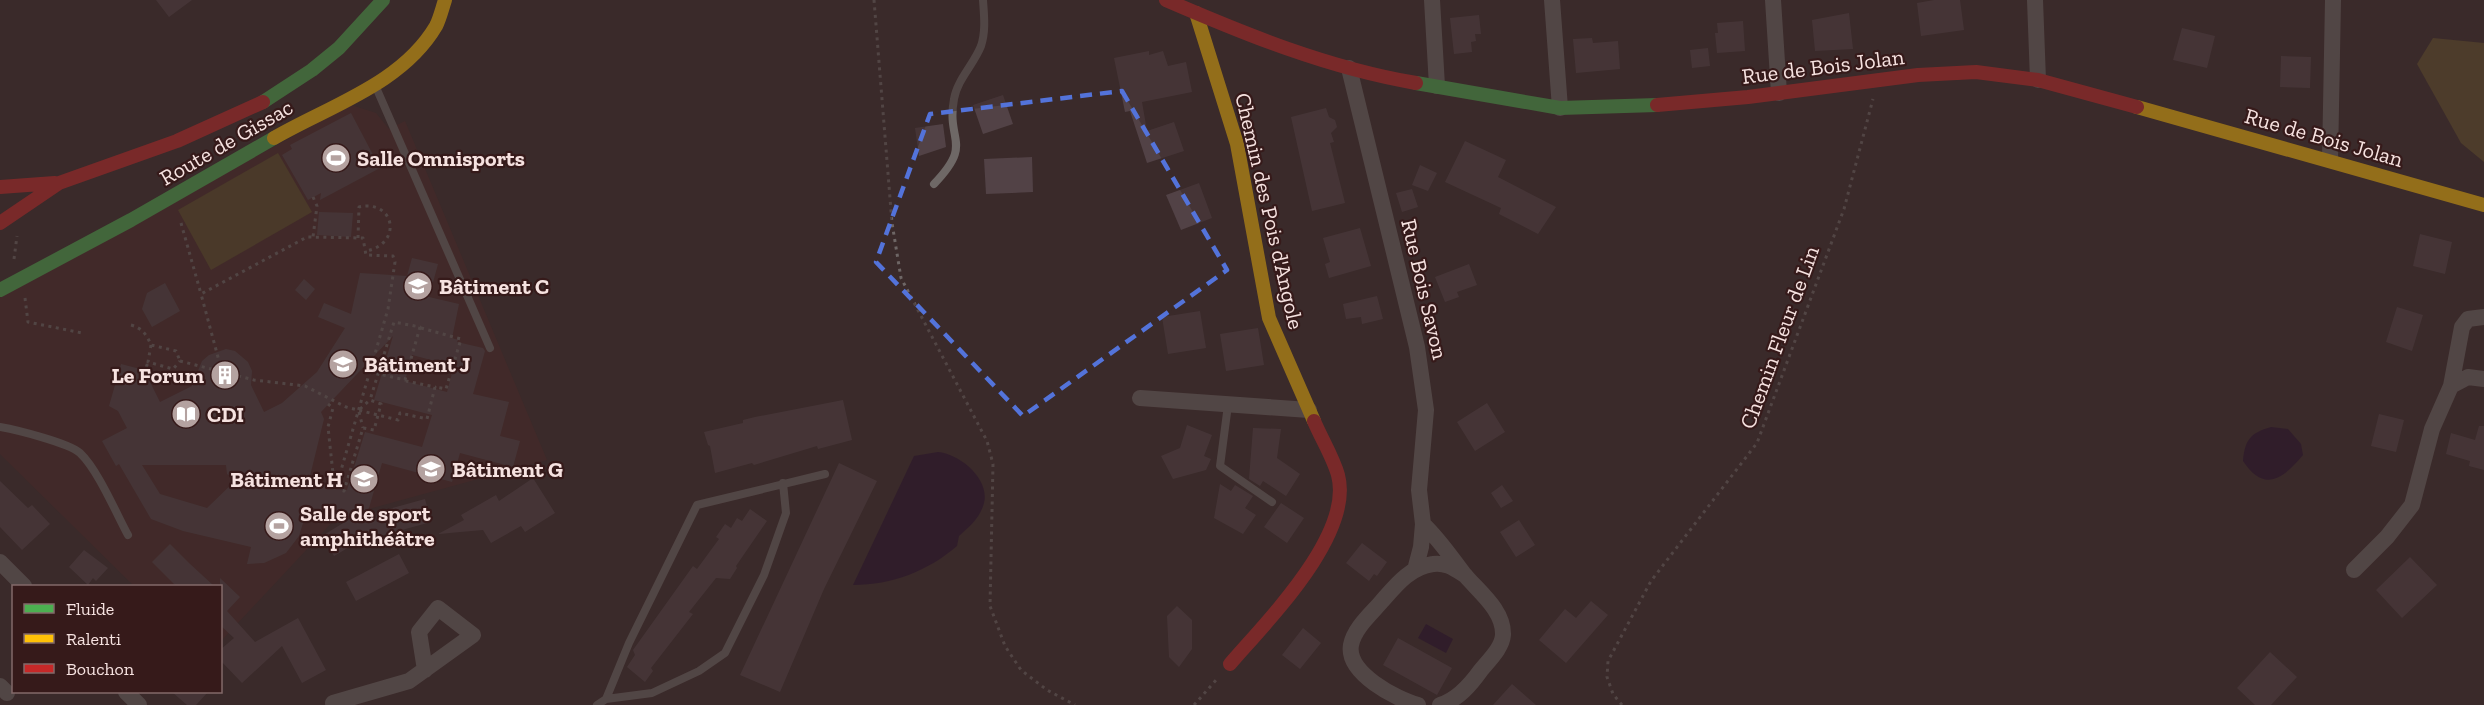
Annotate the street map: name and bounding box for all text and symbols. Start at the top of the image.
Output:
street label: Rue de Bois Jolan [1740,43,1906,90]
street label: Chemin des Pois d'Angole [1229,90,1310,332]
street label: Route de Gissac [155,93,298,191]
street label: Rue de Bois Jolan [2242,102,2407,173]
sports icon: Salle Omnisports [320,142,352,174]
place label: Salle Omnisports [357,145,525,172]
street label: Rue Bois Savon [1395,216,1454,362]
street label: Chemin Fleur de Lin [1734,242,1825,432]
school or university icon: Bâtiment C [402,270,434,302]
place label: Bâtiment C [439,273,549,300]
school or university icon: Bâtiment J [327,348,359,380]
place label: Bâtiment J [364,351,471,378]
building icon: Le Forum [209,359,241,391]
place label: Le Forum [112,362,205,389]
library icon: CDI [170,398,202,430]
place label: CDI [207,401,244,428]
school or university icon: Bâtiment G [415,453,447,485]
place label: Bâtiment G [452,456,563,483]
school or university icon: Bâtiment H [348,463,380,495]
place label: Bâtiment H [230,466,343,493]
place label: Salle de sport amphithéâtre [300,500,435,552]
sports icon: Salle de sport amphithéâtre [263,510,295,542]
legend [12,585,222,693]
text: Fluide [66,598,114,620]
text: Ralenti [66,628,121,650]
text: Bouchon [66,658,135,680]

